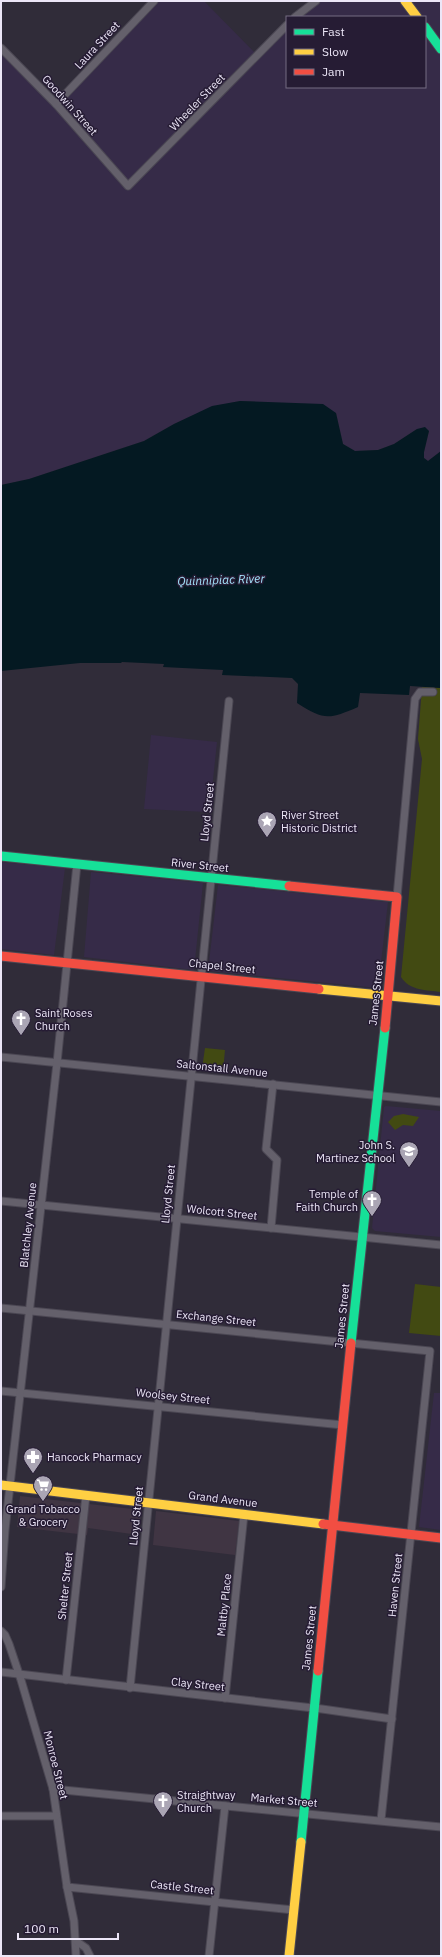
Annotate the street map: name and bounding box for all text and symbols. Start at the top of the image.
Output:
legend [286,16,426,88]
street label: Laura Street [71,18,123,72]
text: Fast [322,24,345,39]
text: Slow [322,44,348,59]
text: Jam [322,64,345,79]
street label: Wheeler Street [166,70,228,133]
street label: Goodwin Street [39,72,101,138]
water label: Quinnipiac River [177,570,266,589]
street label: Lloyd Street [197,782,217,842]
place label: River Street Historic District [281,808,357,835]
place icon: River Street Historic District [256,810,278,838]
street label: River Street [170,855,230,875]
street label: Chapel Street [188,956,256,976]
street label: James Street [366,960,386,1026]
place label: Saint Roses Church [35,1006,93,1033]
church icon: Saint Roses Church [10,1008,32,1036]
street label: Saltonstall Avenue [176,1056,268,1080]
place label: John S. Martinez School [316,1138,395,1165]
school or university icon: John S. Martinez School [398,1140,420,1168]
street label: Lloyd Street [158,1164,178,1224]
street label: Blatchley Avenue [17,1182,39,1268]
place label: Temple of Faith Church [296,1187,358,1214]
church icon: Temple of Faith Church [361,1189,383,1217]
street label: Wolcott Street [186,1201,258,1223]
street label: James Street [332,1283,352,1349]
street label: Exchange Street [175,1307,257,1329]
street label: Woolsey Street [135,1385,211,1407]
pharmacy icon: Hancock Pharmacy [22,1446,44,1474]
place label: Hancock Pharmacy [47,1450,142,1464]
supermarket icon: Grand Tobacco & Grocery [32,1474,54,1502]
street label: Lloyd Street [126,1486,146,1546]
street label: Grand Avenue [188,1488,258,1510]
place label: Grand Tobacco & Grocery [6,1502,80,1529]
street label: Shelter Street [54,1551,76,1621]
street label: Haven Street [385,1552,405,1618]
street label: Maltby Place [214,1573,234,1637]
street label: James Street [299,1605,319,1671]
street label: Clay Street [170,1674,226,1694]
street label: Monroe Street [41,1729,71,1801]
place label: Straightway Church [177,1788,236,1815]
church icon: Straightway Church [152,1790,174,1818]
street label: Market Street [250,1790,318,1810]
street label: Castle Street [150,1877,215,1897]
scale bar [18,1915,118,1941]
text: 100 m [24,1921,59,1936]

